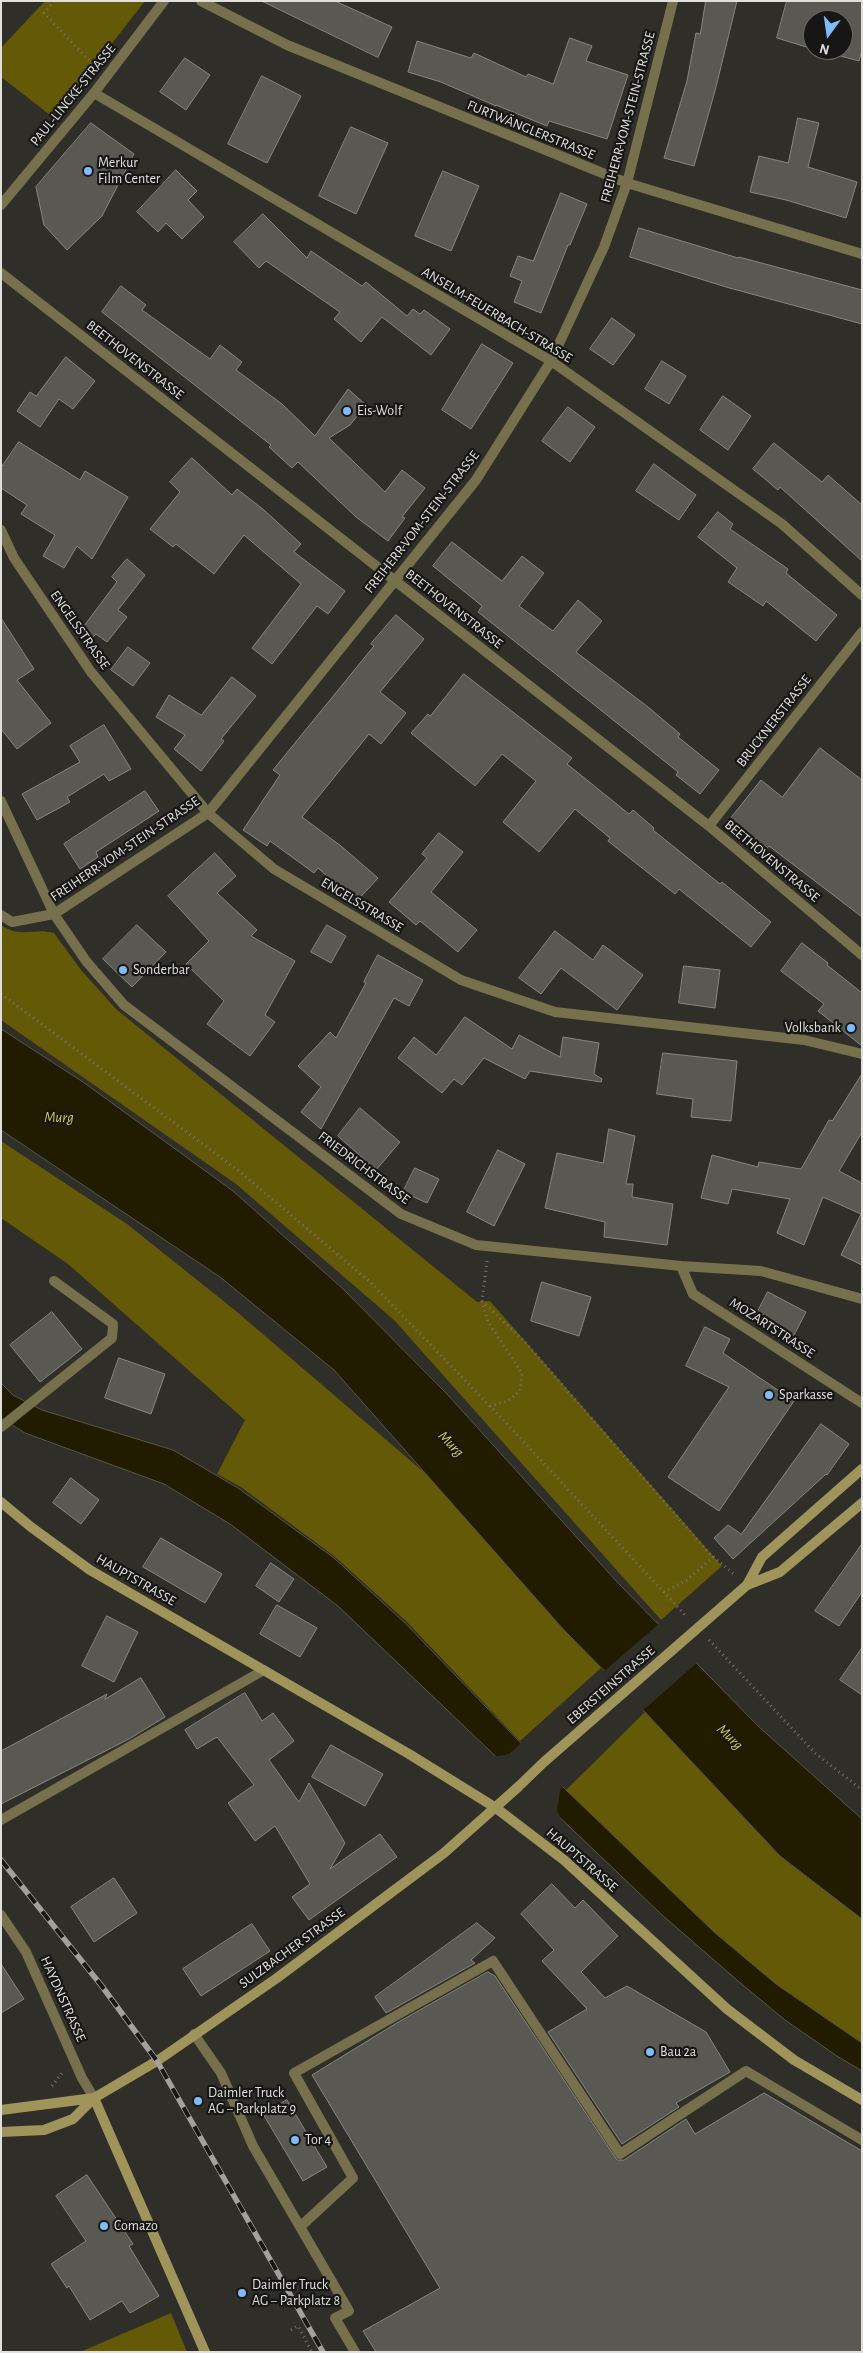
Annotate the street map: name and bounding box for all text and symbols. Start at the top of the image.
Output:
north arrow [803,10,853,60]
street label: FREIHERR-VOM-STEIN-STRASSE [597,30,659,204]
street label: PAUL-LINCKE-STRASSE [27,41,119,149]
text: N [818,41,831,57]
street label: FURTWÄNGLERSTRASSE [465,97,597,163]
place label: Merkur Film Center [98,155,160,188]
marker: Merkur Film Center [82,165,94,177]
street label: ANSELM-FEUERBACH-STRASSE [419,263,575,367]
street label: BEETHOVENSTRASSE [83,317,187,403]
place label: Eis-Wolf [357,403,402,419]
marker: Eis-Wolf [341,405,353,417]
street label: FREIHERR-VOM-STEIN-STRASSE [361,447,483,597]
street label: BEETHOVENSTRASSE [402,566,506,652]
street label: ENGELSSTRASSE [47,587,113,673]
street label: BRUCKNERSTRASSE [733,672,815,770]
street label: FREIHERR-VOM-STEIN-STRASSE [47,793,203,905]
street label: BEETHOVENSTRASSE [721,816,823,906]
street label: ENGELSSTRASSE [318,874,406,936]
place label: Sonderbar [133,962,190,978]
marker: Sonderbar [117,964,129,976]
place label: Volksbank [785,1020,841,1036]
marker: Volksbank [845,1022,857,1034]
water label: Murg [44,1108,74,1126]
street label: FRIEDRICHSTRASSE [315,1128,413,1208]
street label: MOZARTSTRASSE [726,1294,818,1362]
place label: Sparkasse [779,1387,833,1403]
marker: Sparkasse [763,1389,775,1401]
water label: Murg [434,1427,468,1461]
street label: HAUPTSTRASSE [93,1550,179,1610]
street label: EBERSTEINSTRASSE [564,1642,658,1728]
water label: Murg [713,1720,747,1754]
street label: HAUPTSTRASSE [543,1824,621,1896]
street label: SULZBACHER STRASSE [236,1904,348,1992]
street label: HAYDNSTRASSE [37,1954,89,2044]
place label: Bau 2a [660,2044,696,2060]
marker: Bau 2a [644,2046,656,2058]
place label: Daimler Truck AG − Parkplatz 9 [208,2085,296,2118]
marker: Daimler Truck AG − Parkplatz 9 [192,2095,204,2107]
place label: Tor 4 [305,2132,331,2148]
marker: Tor 4 [289,2134,301,2146]
place label: Comazo [114,2218,158,2234]
marker: Comazo [98,2220,110,2232]
place label: Daimler Truck AG − Parkplatz 8 [252,2277,340,2310]
marker: Daimler Truck AG − Parkplatz 8 [236,2287,248,2299]

